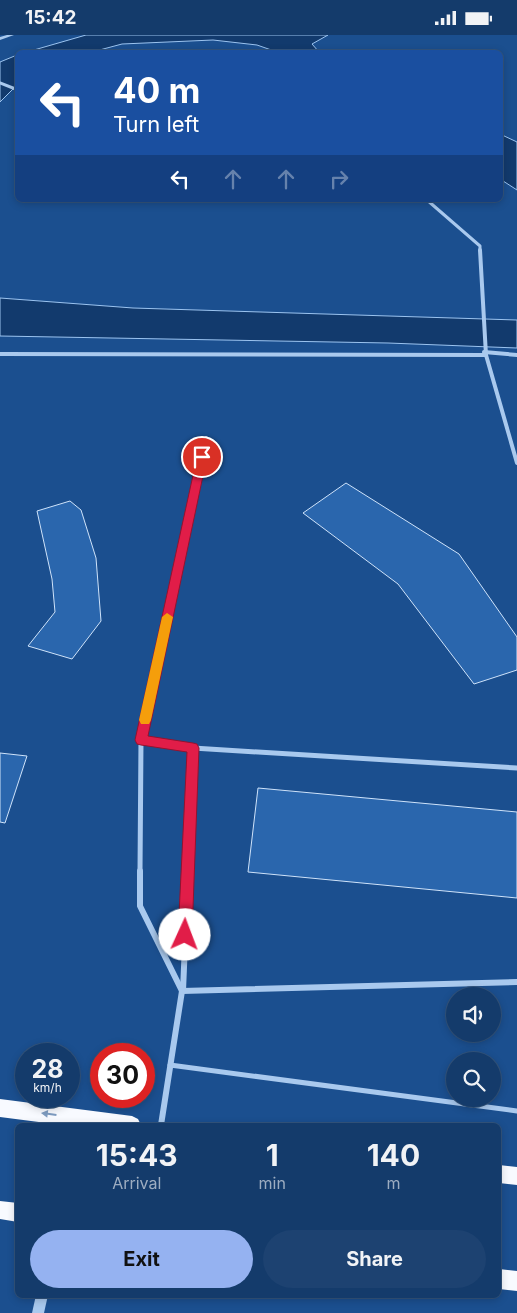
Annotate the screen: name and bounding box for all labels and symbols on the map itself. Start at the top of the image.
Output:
pin [181,436,223,478]
position arrow [158,908,210,960]
speed limit sign: 30 [90,1043,155,1108]
one-way arrow [41,1110,57,1118]

